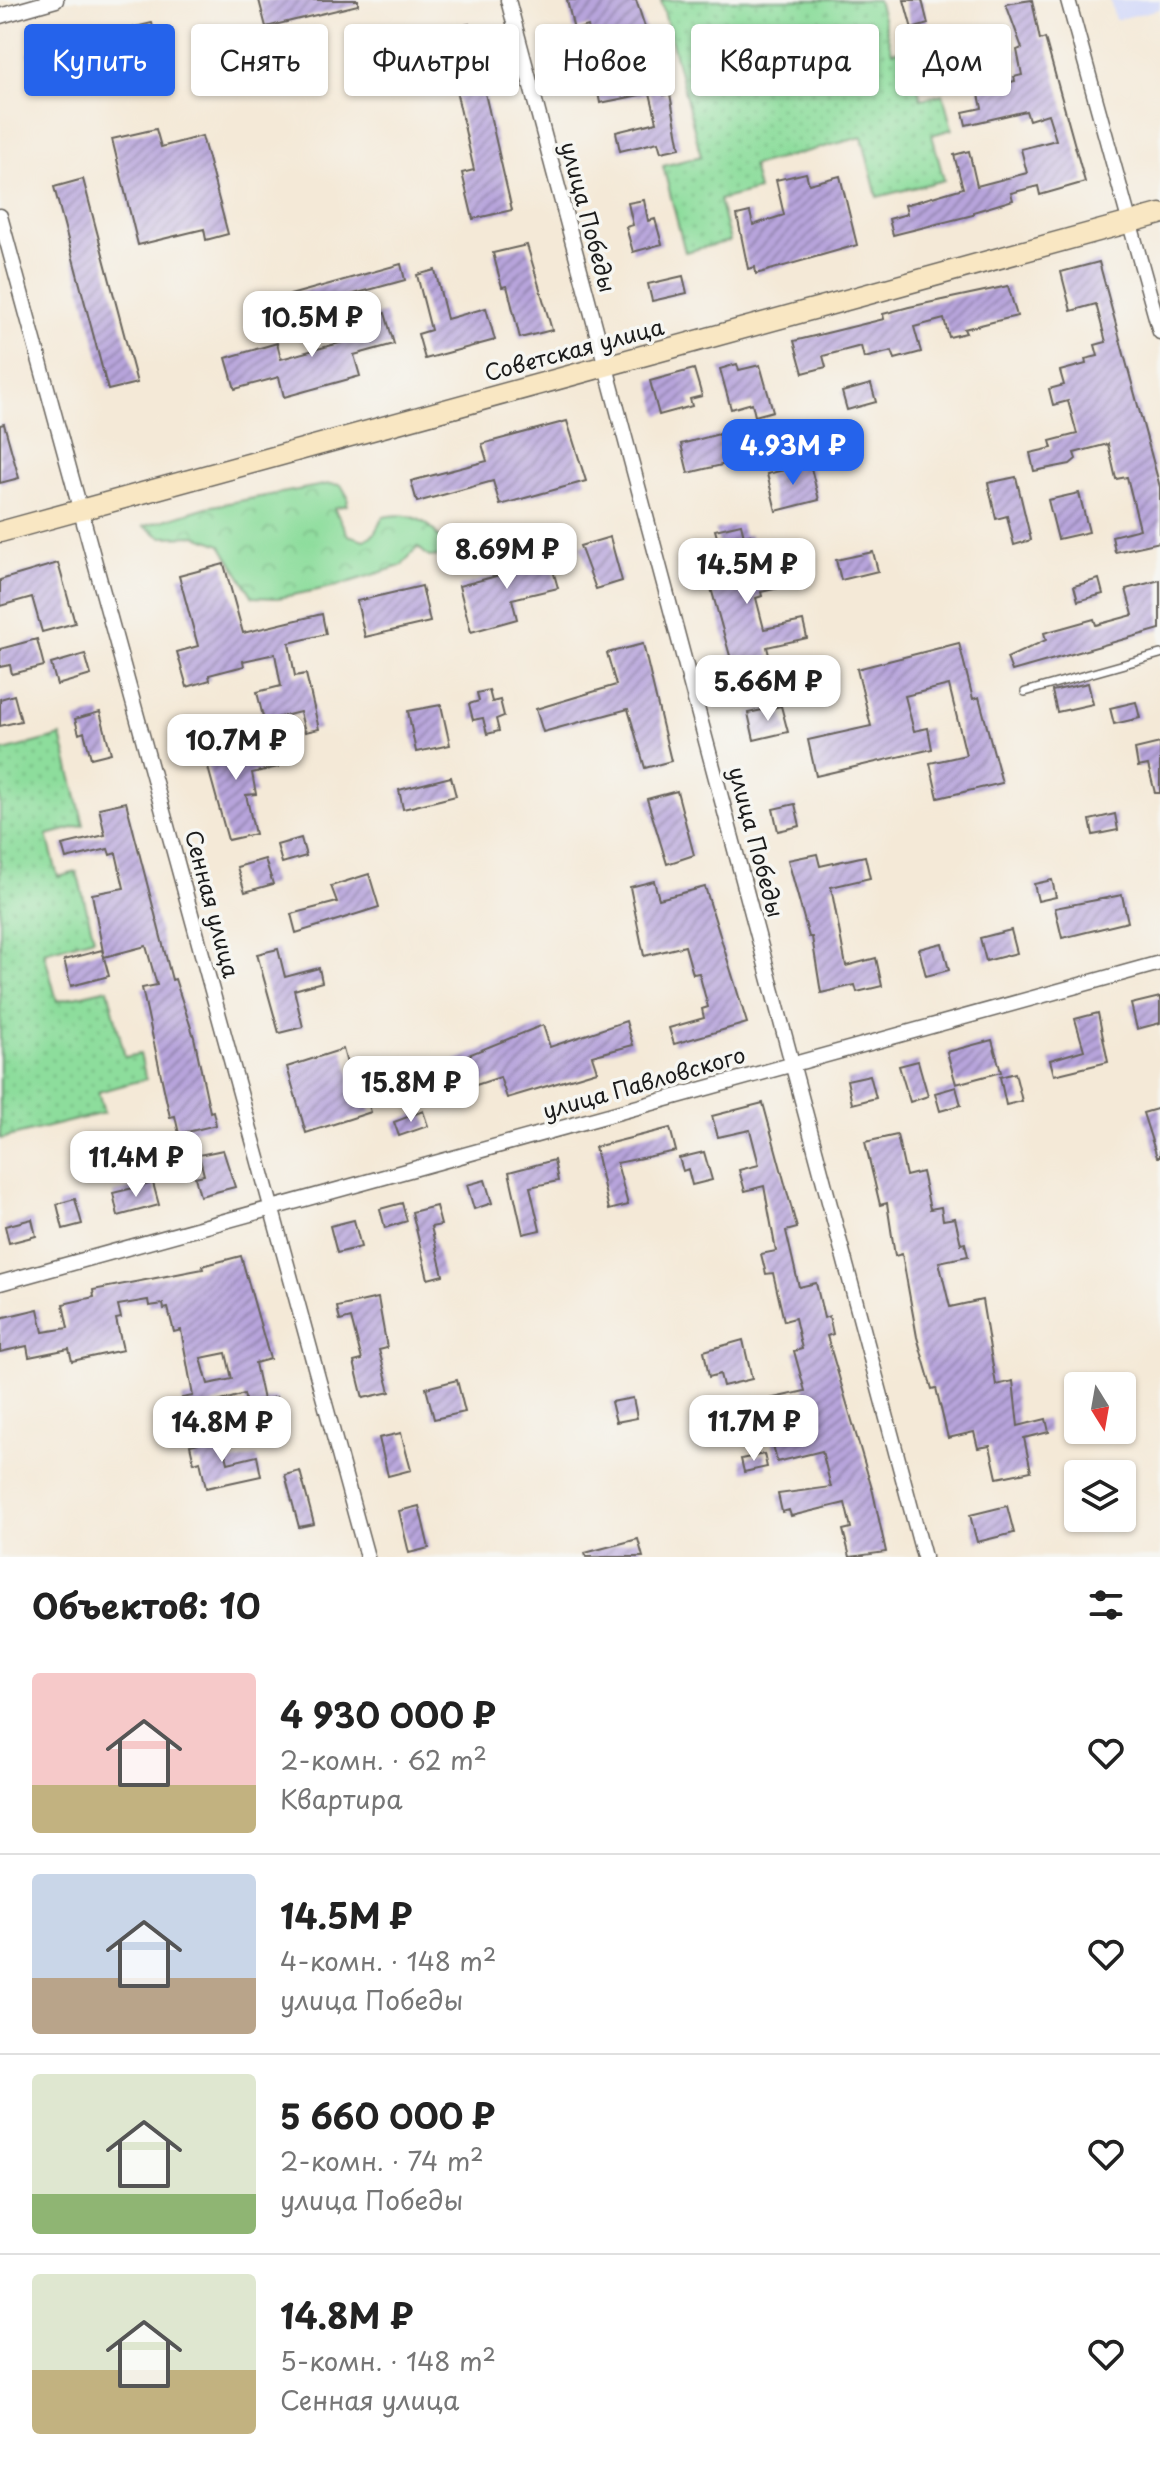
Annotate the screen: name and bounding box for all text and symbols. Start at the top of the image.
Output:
chip: Купить [24,24,175,96]
chip: Снять [191,24,328,96]
chip: Фильтры [344,24,519,96]
chip: Новое [535,24,675,96]
chip: Квартира [691,24,879,96]
chip: Дом [895,24,1011,96]
street label: улица Победы [553,137,625,296]
pin: 10.5M ₽ [238,291,386,359]
text: 10.5M ₽ [261,297,363,336]
street label: Советская улица [480,309,667,388]
pin: 4.93M ₽ [719,419,867,487]
text: 4.93M ₽ [740,425,846,464]
pin: 8.69M ₽ [433,523,581,591]
text: 8.69M ₽ [455,529,559,568]
pin: 14.5M ₽ [673,538,821,606]
text: 14.5M ₽ [696,544,798,583]
pin: 5.66M ₽ [694,655,842,723]
text: 5.66M ₽ [714,661,822,700]
pin: 10.7M ₽ [162,714,310,782]
text: 10.7M ₽ [185,720,287,759]
street label: улица Победы [721,762,793,921]
street label: Сенная улица [178,826,249,981]
street label: улица Павловского [538,1037,749,1126]
pin: 15.8M ₽ [337,1056,485,1124]
text: 15.8M ₽ [361,1062,461,1101]
pin: 11.4M ₽ [62,1131,210,1199]
text: 11.4M ₽ [88,1137,184,1176]
north arrow [1064,1372,1136,1444]
map controls [1064,1372,1136,1532]
pin: 11.7M ₽ [680,1395,828,1463]
pin: 14.8M ₽ [148,1396,296,1464]
text: 11.7M ₽ [707,1401,801,1440]
text: 14.8M ₽ [171,1402,273,1441]
button: layers [1064,1460,1136,1532]
text: Объектов: 10 [32,1579,260,1631]
icon: filters [1084,1583,1128,1627]
text: 4 930 000 ₽ [280,1688,496,1740]
icon: home [96,1705,192,1801]
icon: heart [1084,1731,1128,1775]
text: 2-комн. · 62 m² [280,1740,487,1779]
text: Квартира [280,1779,403,1818]
text: 14.5M ₽ [280,1889,413,1941]
icon: home [96,1906,192,2002]
icon: heart [1084,1932,1128,1976]
text: 4-комн. · 148 m² [280,1941,496,1980]
text: улица Победы [280,1980,463,2019]
text: 5 660 000 ₽ [280,2089,495,2141]
icon: home [96,2106,192,2202]
icon: heart [1084,2132,1128,2176]
text: 2-комн. · 74 m² [280,2141,484,2180]
text: улица Победы [280,2180,463,2219]
text: 14.8M ₽ [280,2289,413,2341]
icon: home [96,2306,192,2402]
icon: heart [1084,2332,1128,2376]
text: 5-комн. · 148 m² [280,2341,496,2380]
text: Сенная улица [280,2380,459,2419]

